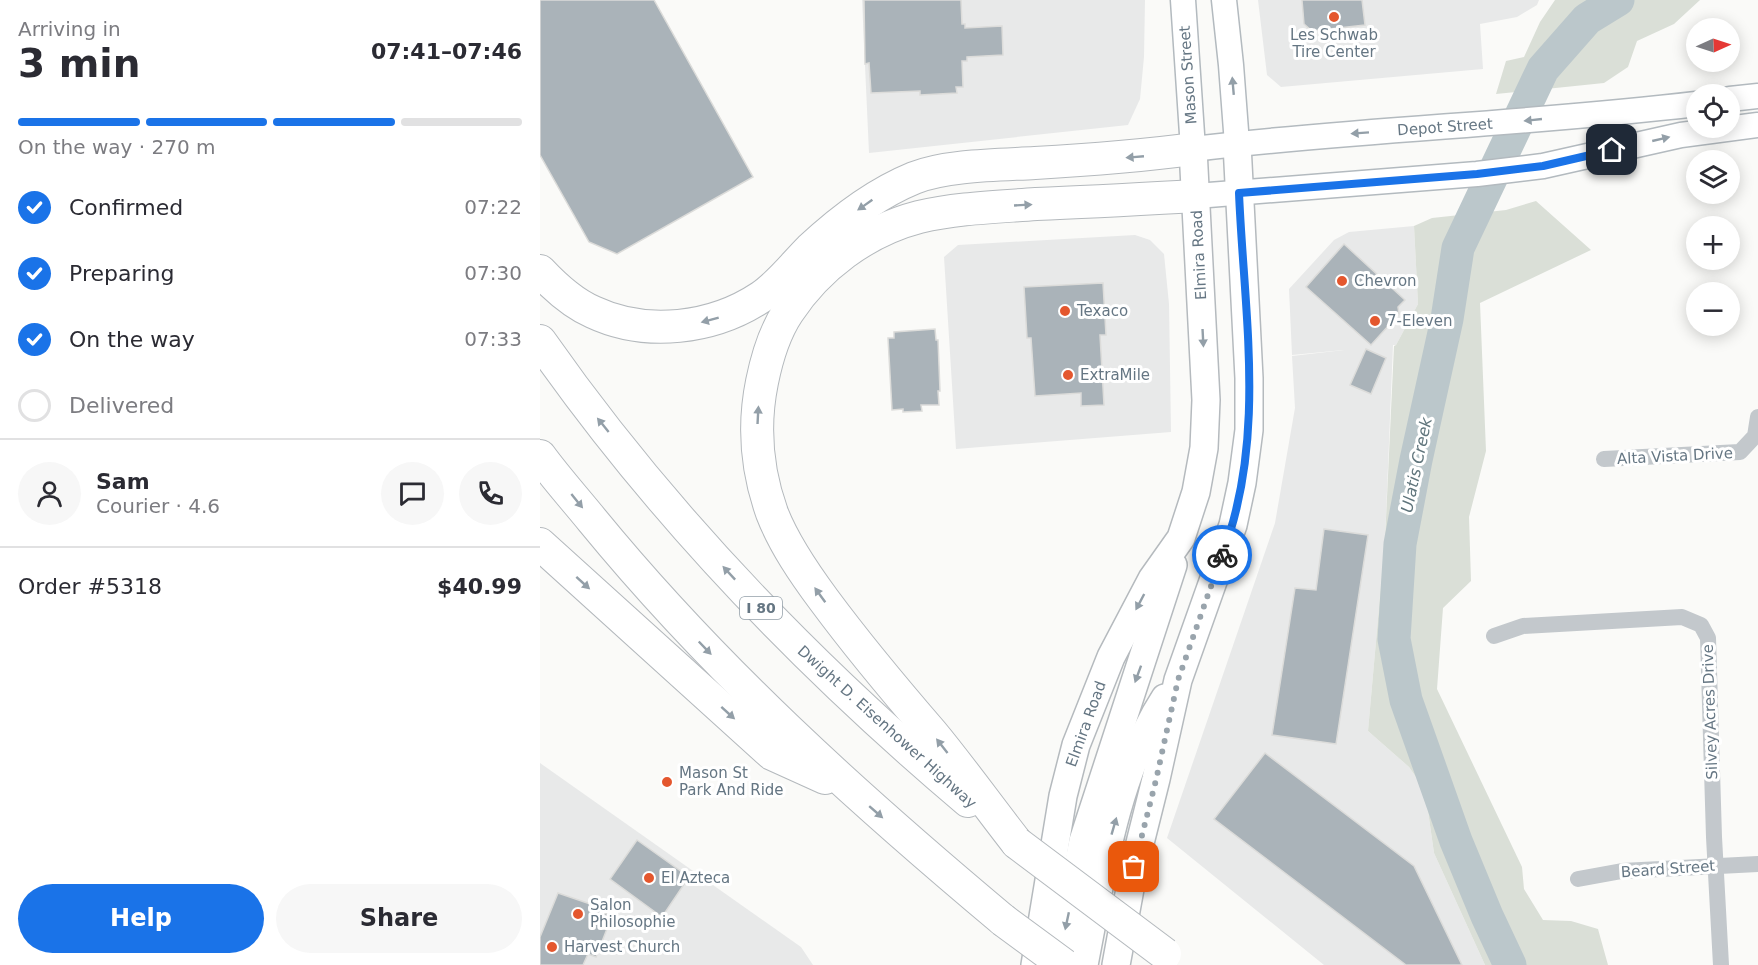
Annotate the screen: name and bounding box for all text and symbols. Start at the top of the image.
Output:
marker: Les Schwab Tire Center [1327,10,1341,24]
text: Arriving in [18,17,121,41]
north arrow [1686,18,1740,72]
map controls [1686,18,1740,336]
street label: Mason Street [1176,25,1200,125]
place label: Les Schwab Tire Center [1290,26,1378,61]
text: 07:41–07:46 [371,39,522,64]
text: 3 min [18,41,140,86]
one-way arrow [1228,76,1238,95]
button: locate [1686,84,1740,138]
street label: Depot Street [1397,115,1493,139]
one-way arrow [1523,115,1542,125]
pin [1586,124,1637,175]
one-way arrow [1351,128,1370,138]
icon: home [1595,133,1628,166]
one-way arrow [1652,134,1671,143]
text: On the way · 270 m [18,135,216,159]
button: layers [1686,150,1740,204]
one-way arrow [1125,152,1144,162]
icon: check [18,191,51,224]
text: Confirmed [69,195,183,220]
text: 07:22 [464,195,522,219]
one-way arrow [857,199,873,211]
one-way arrow [1014,201,1033,210]
street label: Elmira Road [1188,209,1210,301]
button: + [1686,216,1740,270]
icon: check [18,257,51,290]
text: Preparing [69,261,175,286]
text: 07:30 [464,261,522,285]
place label: Chevron [1354,272,1417,290]
marker: Chevron [1335,274,1349,288]
button: − [1686,282,1740,336]
place label: Texaco [1076,302,1128,320]
marker: Texaco [1058,304,1072,318]
place label: 7-Eleven [1387,312,1452,330]
marker: 7-Eleven [1368,314,1382,328]
one-way arrow [701,316,719,325]
icon: check [18,323,51,356]
text: On the way [69,327,195,352]
text: 07:33 [464,327,522,351]
one-way arrow [1198,329,1207,348]
place label: ExtraMile [1080,366,1150,384]
marker: ExtraMile [1061,368,1075,382]
text: Delivered [69,393,174,418]
one-way arrow [753,405,762,424]
water label: Ulatis Creek [1397,415,1436,514]
one-way arrow [596,417,609,433]
street label: Alta Vista Drive [1617,444,1733,468]
button: person [18,462,81,525]
button: chat [381,462,444,525]
button: phone [459,462,522,525]
text: Sam [96,469,150,494]
text: Courier · 4.6 [96,494,220,518]
one-way arrow [570,494,582,509]
courier [1192,525,1252,585]
icon: bike [1206,539,1239,572]
one-way arrow [722,566,736,581]
text: Order #5318 [18,574,162,599]
text: $40.99 [437,574,522,599]
one-way arrow [576,576,591,590]
one-way arrow [814,587,826,603]
one-way arrow [1135,593,1145,610]
road number: I 80 [740,597,782,619]
one-way arrow [698,641,712,655]
street label: Dwight D. Eisenhower Highway [794,642,980,812]
street label: Silvey Acres Drive [1699,644,1721,780]
one-way arrow [1133,665,1143,683]
street label: Elmira Road [1062,679,1110,769]
one-way arrow [720,706,735,719]
one-way arrow [937,739,949,754]
place label: Mason St Park And Ride [679,764,784,799]
marker: Mason St Park And Ride [660,775,674,789]
one-way arrow [868,805,883,818]
one-way arrow [1110,817,1119,835]
pin [1108,841,1159,892]
icon: bag [1117,850,1150,883]
street label: Beard Street [1620,857,1716,881]
place label: El Azteca [661,869,730,887]
marker: El Azteca [642,871,656,885]
button: Help [18,884,264,953]
button: Share [276,884,522,953]
place label: Salon Philosophie [590,896,675,931]
marker: Salon Philosophie [571,907,585,921]
one-way arrow [1062,912,1071,931]
place label: Harvest Church [564,938,680,956]
marker: Harvest Church [545,940,559,954]

